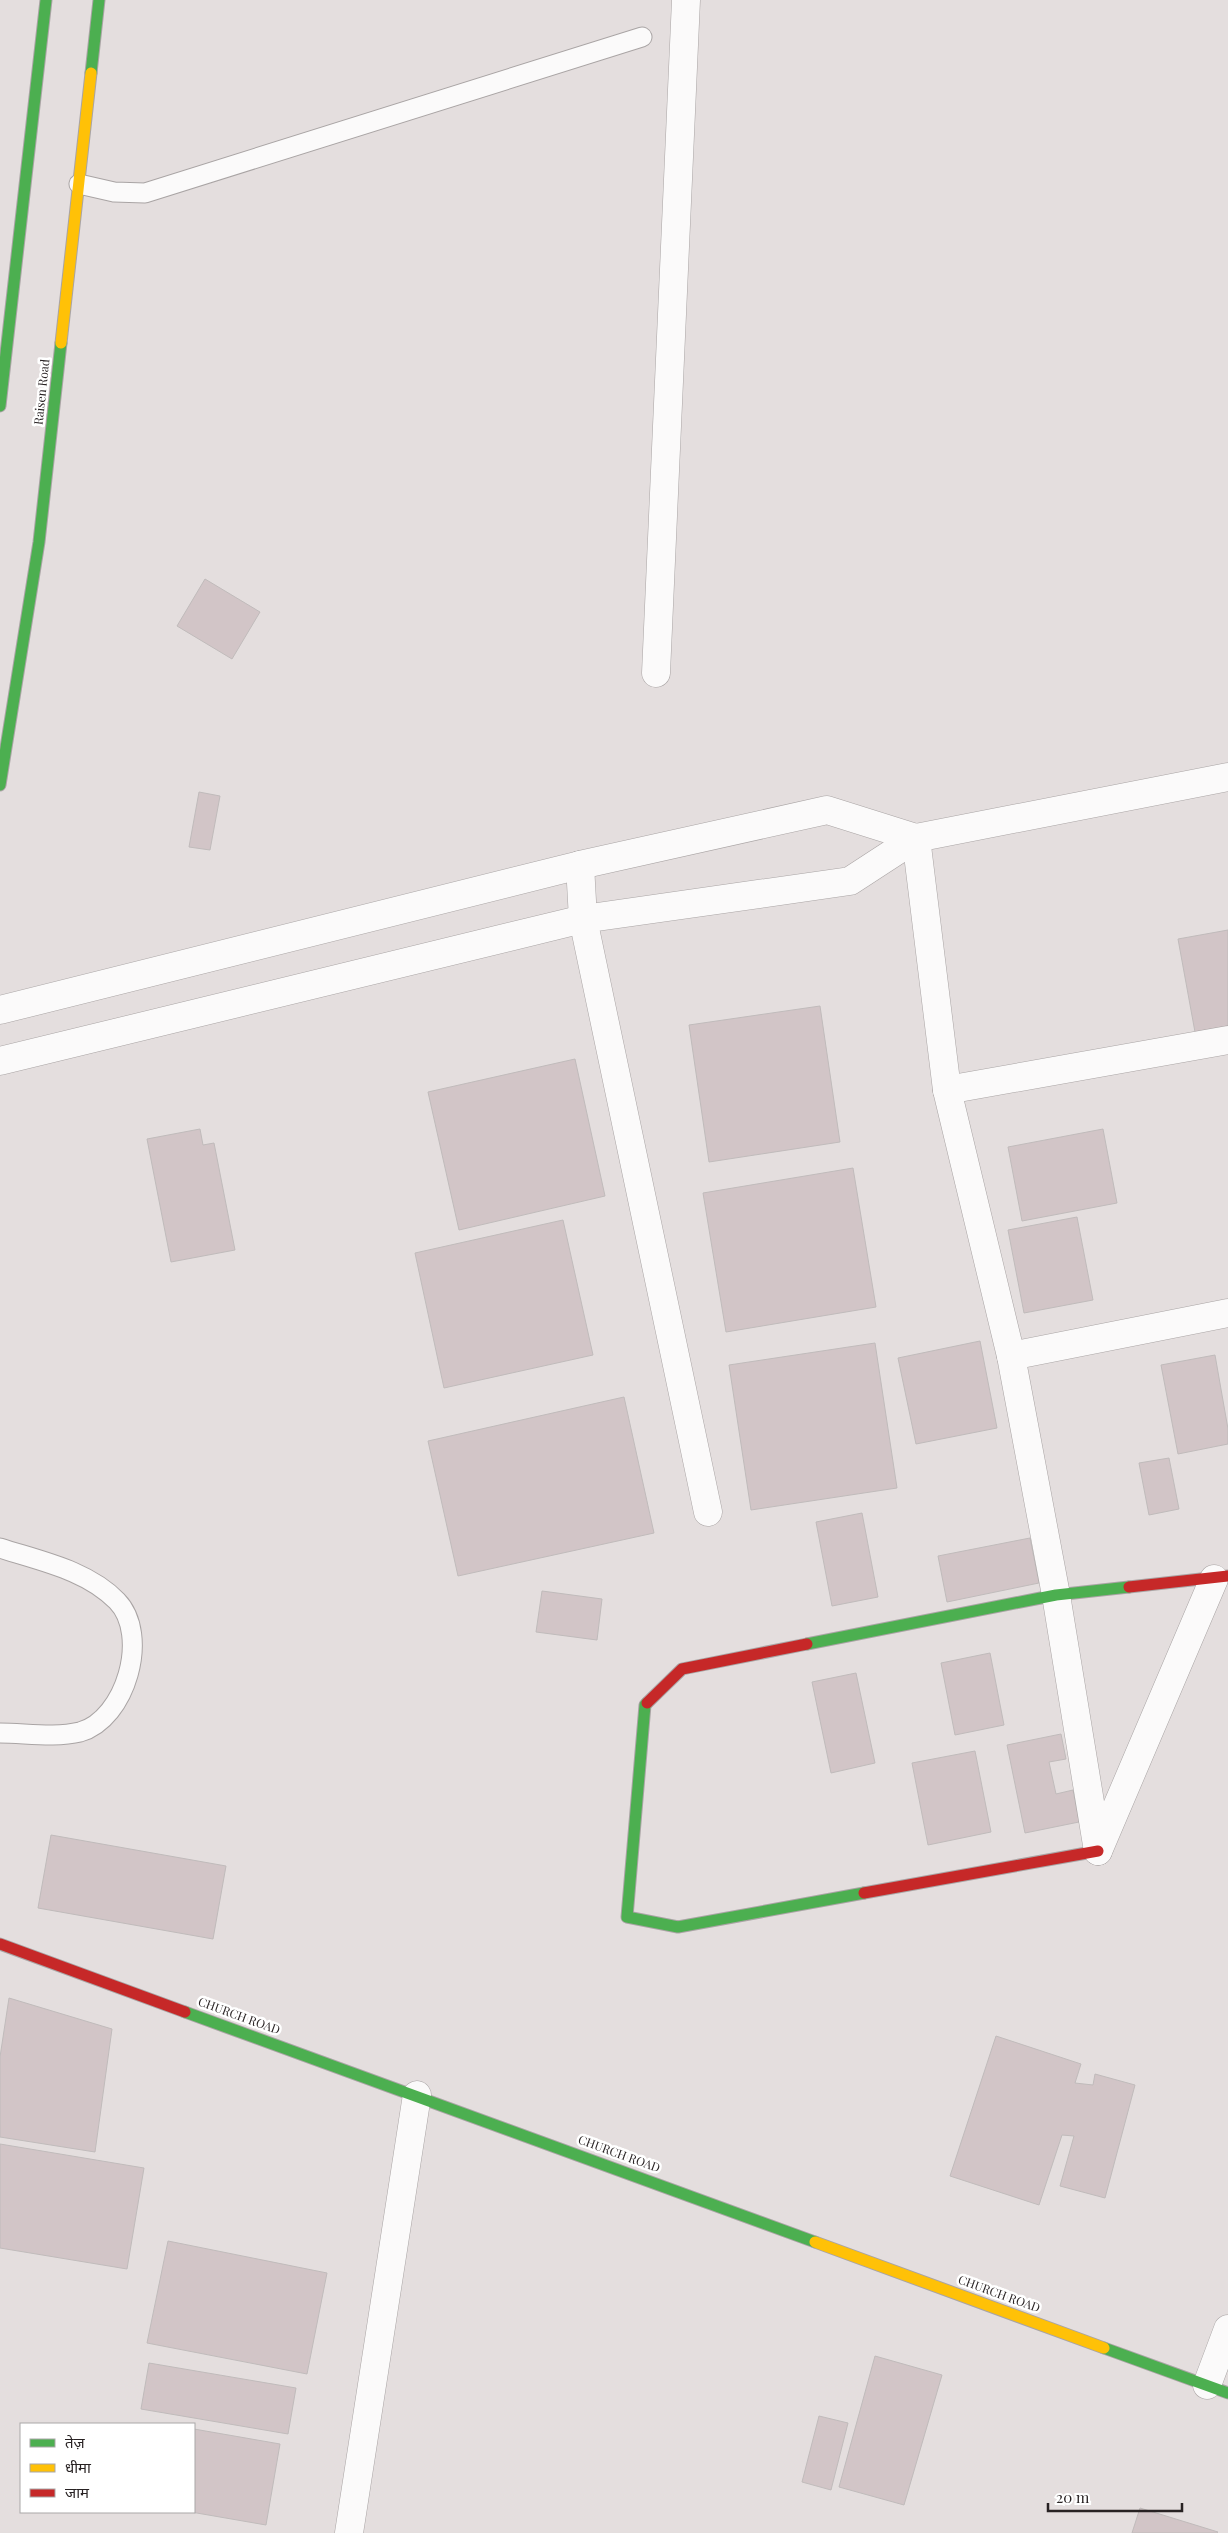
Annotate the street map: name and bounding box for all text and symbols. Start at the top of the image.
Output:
street label: Raisen Road [30,358,52,426]
street label: CHURCH ROAD [196,1993,283,2037]
street label: CHURCH ROAD [576,2131,663,2175]
street label: CHURCH ROAD [956,2271,1043,2315]
legend [20,2423,195,2513]
text: तेज़ [65,2432,86,2452]
text: धीमा [65,2457,92,2477]
scale bar [1048,2480,1182,2512]
text: जाम [65,2482,90,2502]
text: 20 m [1056,2487,1090,2507]

